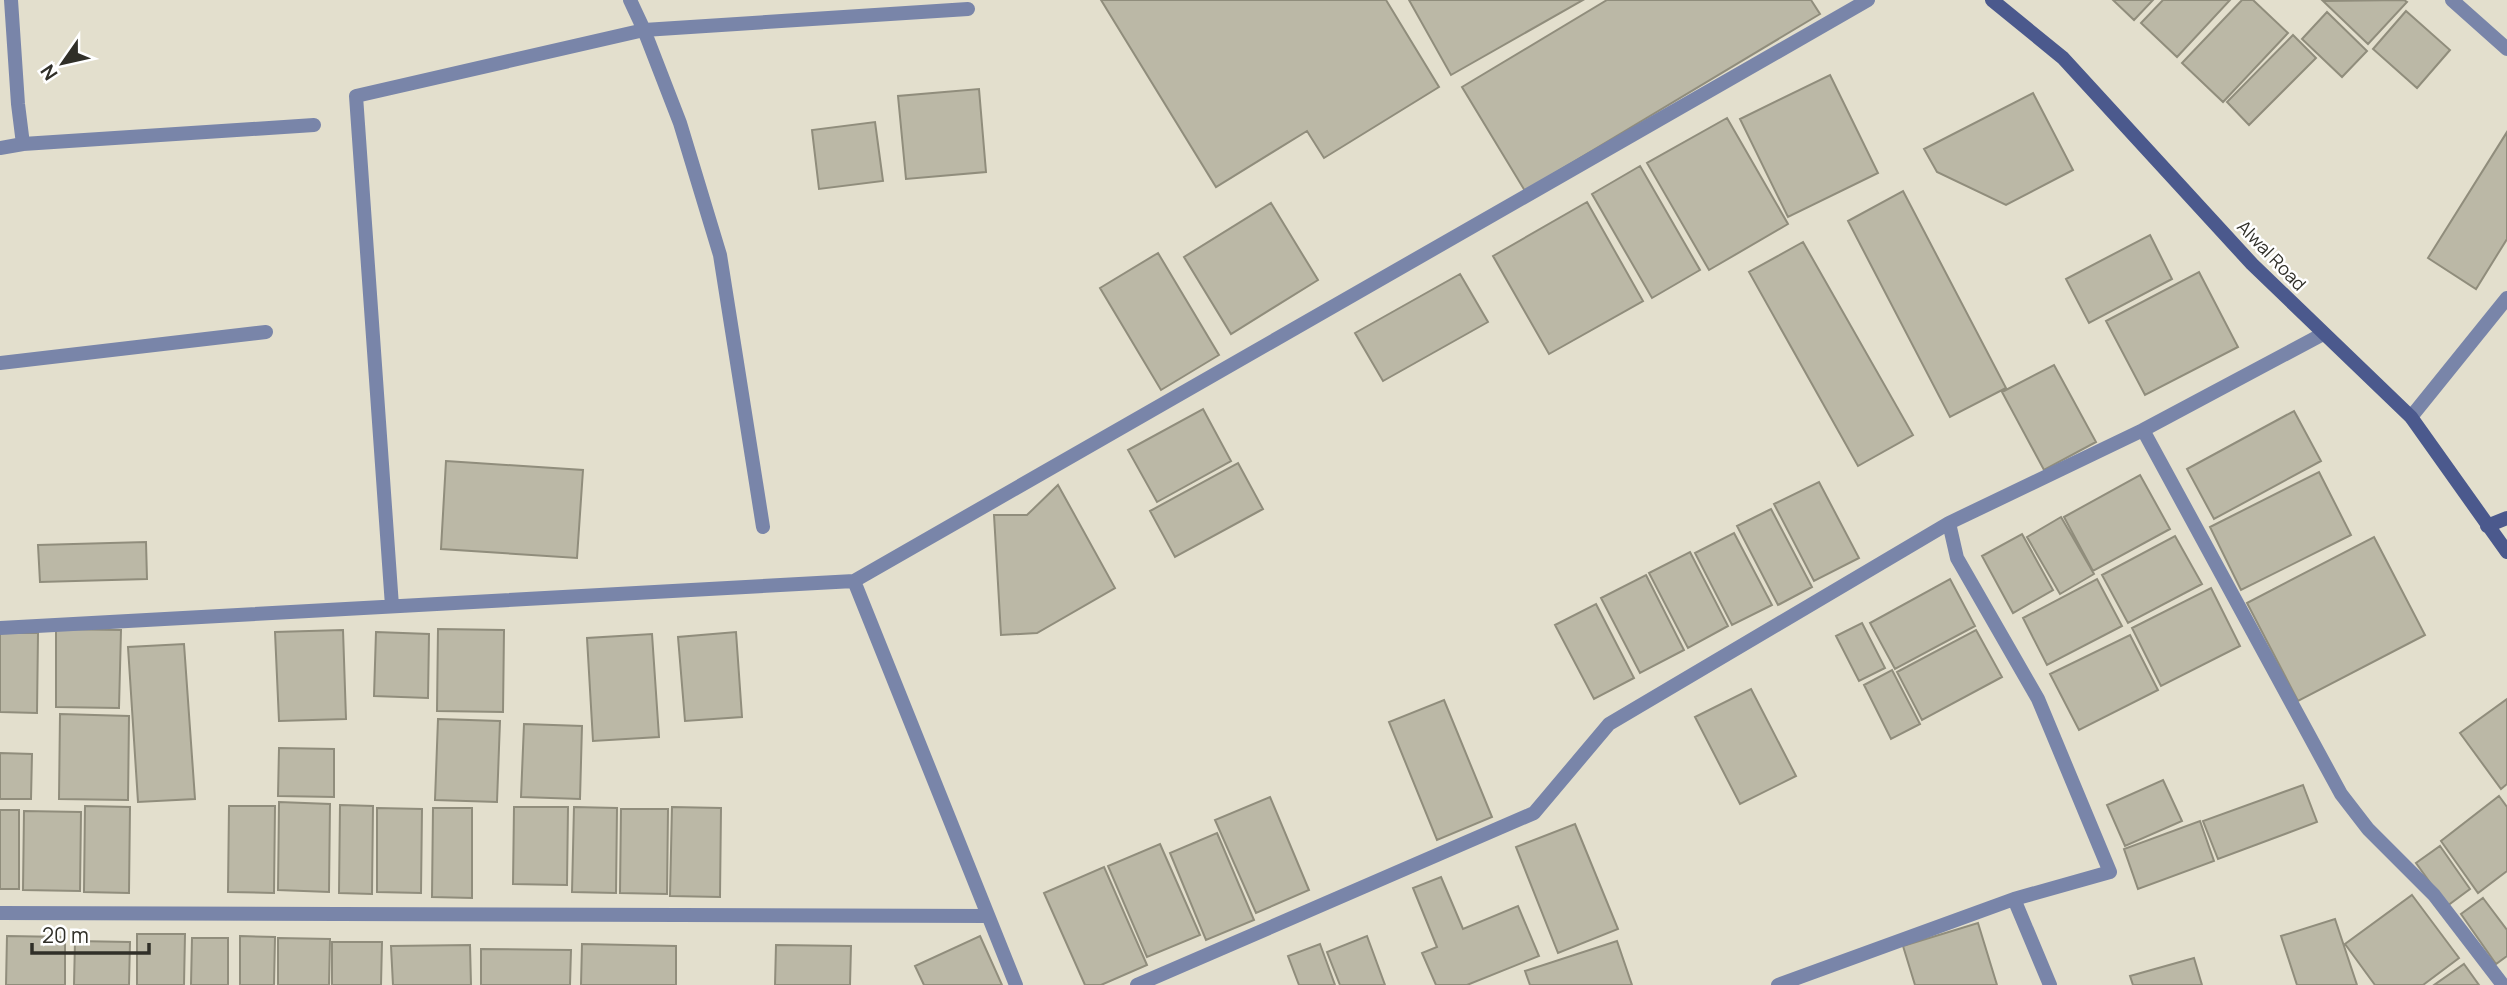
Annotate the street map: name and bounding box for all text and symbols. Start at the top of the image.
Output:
north arrow [28,28,98,98]
text: N [34,60,64,85]
street label: Alwal Road [2232,215,2312,295]
scale bar [32,912,149,956]
text: 20 m [42,921,89,949]

